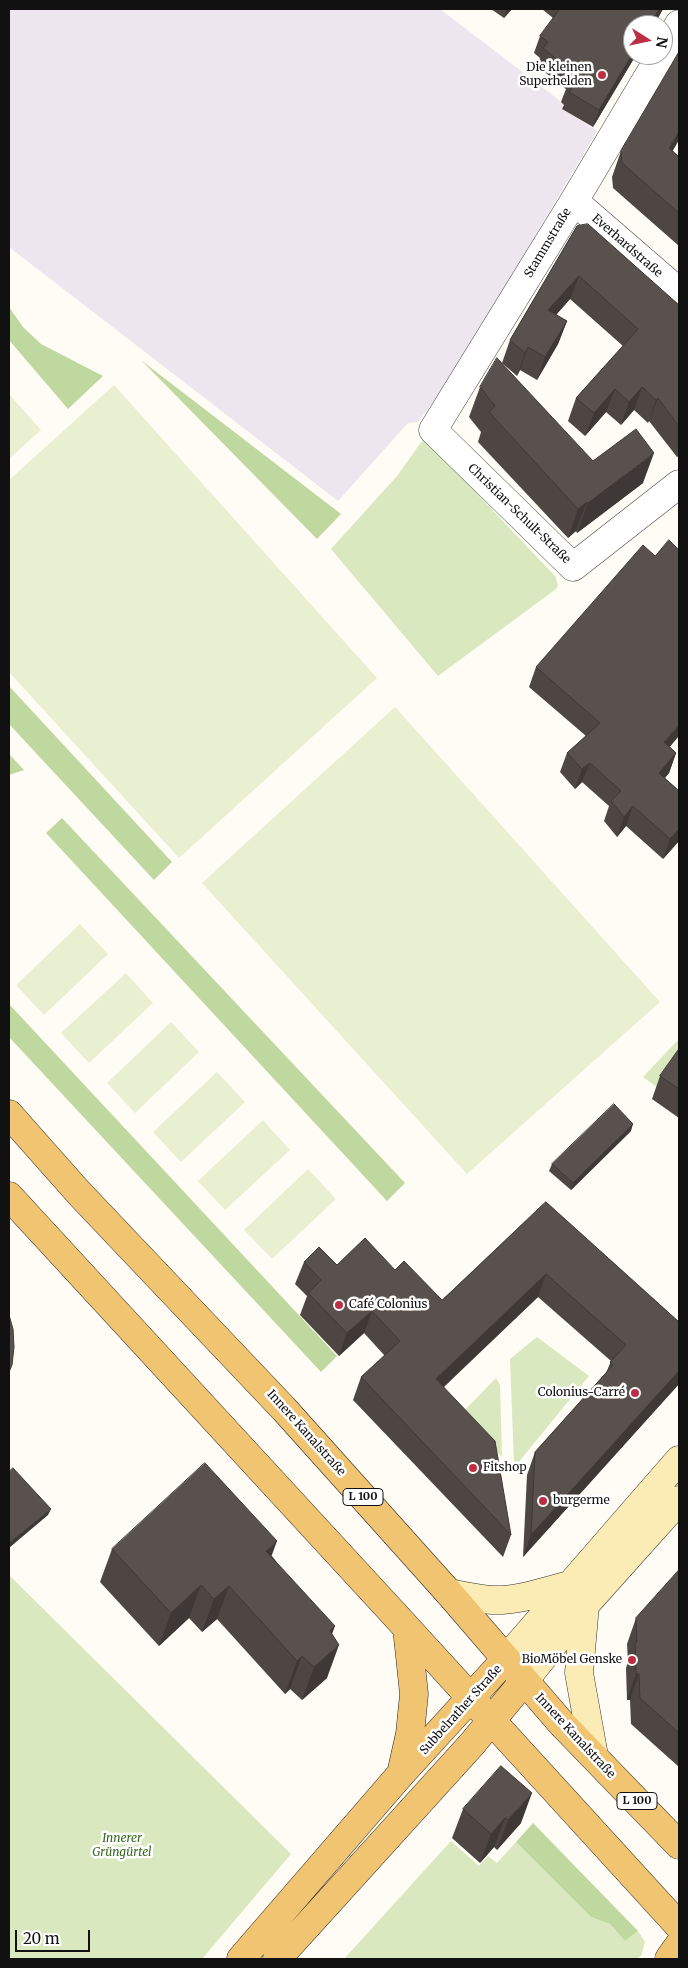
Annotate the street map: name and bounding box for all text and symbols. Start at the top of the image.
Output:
north arrow [623,15,673,65]
text: N [652,35,672,49]
place label: Die kleinen Superhelden [519,61,592,89]
marker: Die kleinen Superhelden [596,69,608,81]
street label: Stammstraße [522,206,574,280]
street label: Everhardstraße [589,211,665,281]
street label: Christian-Schult-Straße [465,461,573,567]
place label: Café Colonius [349,1298,427,1312]
marker: Café Colonius [333,1299,345,1311]
place label: Colonius-Carré [538,1386,625,1400]
street label: Innere Kanalstraße [264,1387,348,1479]
marker: Colonius-Carré [629,1387,641,1399]
place label: Fitshop [483,1461,527,1475]
marker: Fitshop [467,1462,479,1474]
road number: L 100 [343,1488,383,1505]
place label: burgerme [553,1494,610,1508]
marker: burgerme [537,1495,549,1507]
place label: BioMöbel Genske [522,1653,622,1667]
marker: BioMöbel Genske [626,1654,638,1666]
street label: Subbelrather Straße [417,1662,505,1758]
street label: Innere Kanalstraße [532,1691,618,1781]
road number: L 100 [617,1792,657,1810]
park label: Innerer Grüngürtel [92,1832,152,1860]
scale bar [18,1920,92,1952]
text: 20 m [23,1929,60,1948]

